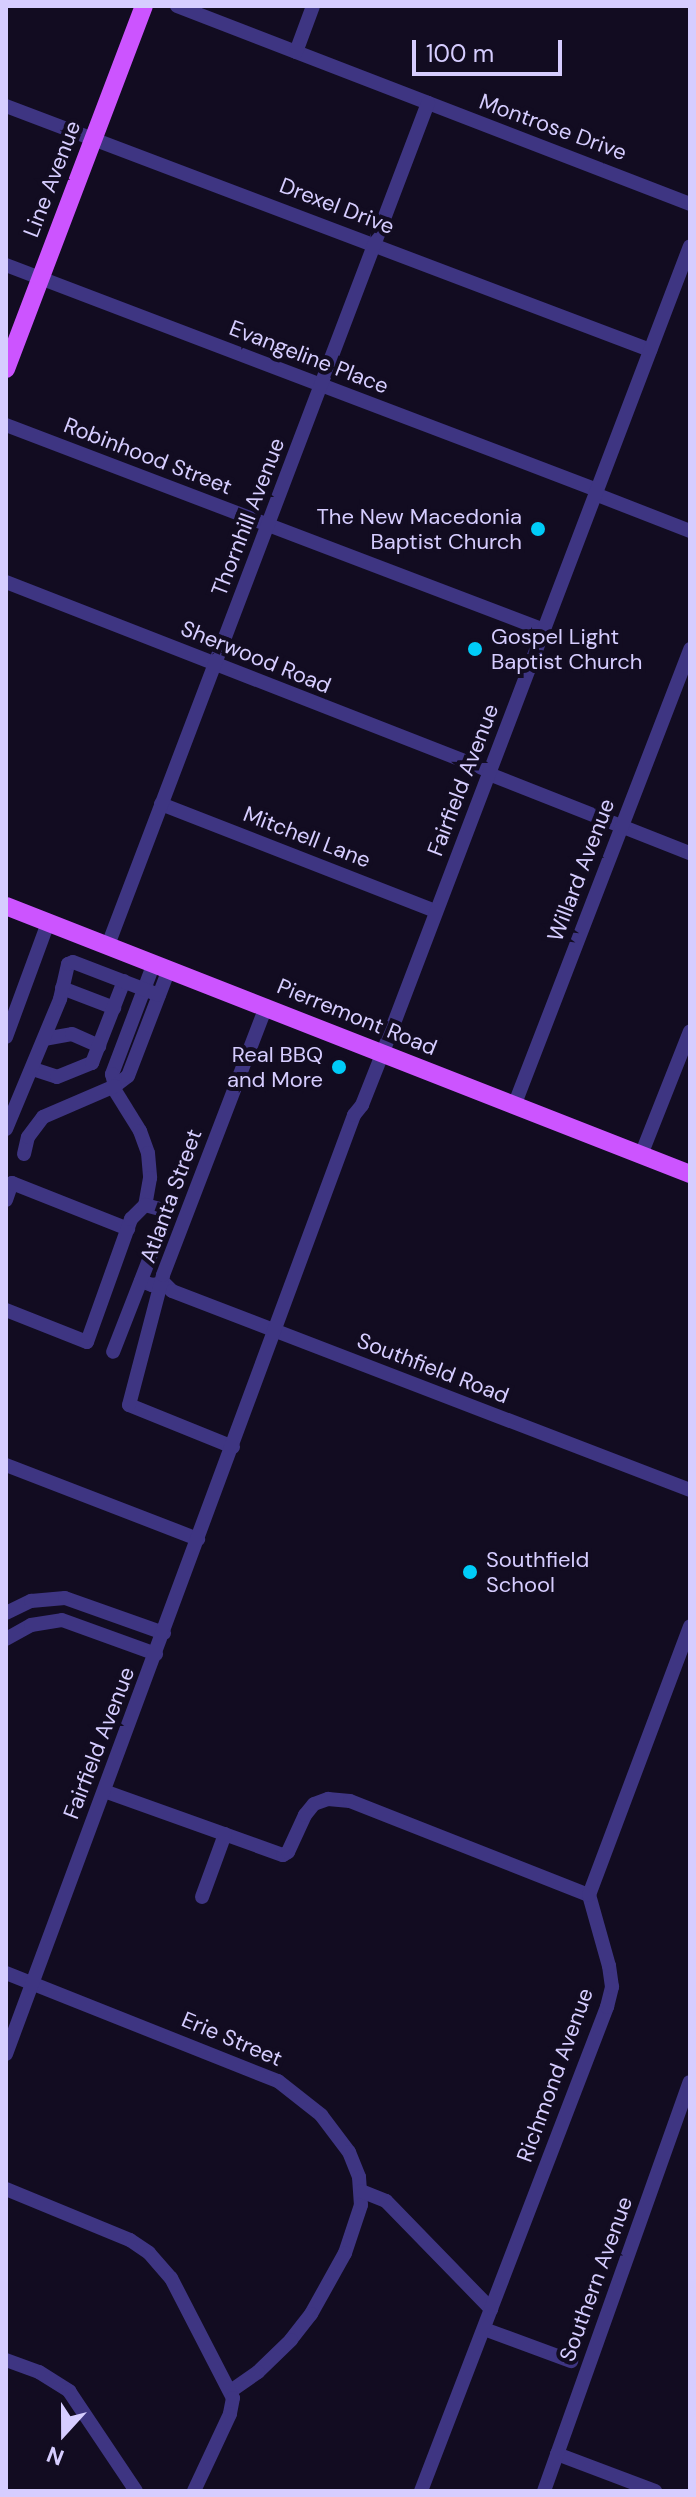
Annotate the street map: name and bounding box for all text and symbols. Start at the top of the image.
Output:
scale bar [416,24,566,74]
text: 100 m [426,38,494,69]
street label: Montrose Drive [476,88,630,166]
street label: Line Avenue [18,117,86,241]
street label: Drexel Drive [276,172,398,240]
street label: Evangeline Place [226,315,392,399]
street label: Robinhood Street [60,412,236,500]
street label: Thornhill Avenue [206,434,290,600]
place label: The New Macedonia Baptist Church [316,503,522,554]
marker: The New Macedonia Baptist Church [529,520,547,538]
street label: Sherwood Road [177,615,335,699]
place label: Gospel Light Baptist Church [491,623,642,674]
marker: Gospel Light Baptist Church [466,640,484,658]
street label: Fairfield Avenue [422,700,504,860]
street label: Willard Avenue [542,795,620,945]
street label: Mitchell Lane [240,801,374,873]
street label: Pierremont Road [273,973,441,1061]
place label: Real BBQ and More [227,1041,323,1092]
marker: Real BBQ and More [330,1058,348,1076]
street label: Atlanta Street [135,1125,207,1267]
street label: Southfield Road [353,1327,513,1409]
place label: Southfield School [486,1546,589,1598]
marker: Southfield School [461,1563,479,1581]
street label: Fairfield Avenue [58,1663,140,1823]
street label: Richmond Avenue [511,1984,599,2166]
street label: Erie Street [178,2006,286,2072]
street label: Southern Avenue [554,2193,638,2365]
north arrow [24,2393,104,2473]
text: N [43,2439,68,2472]

